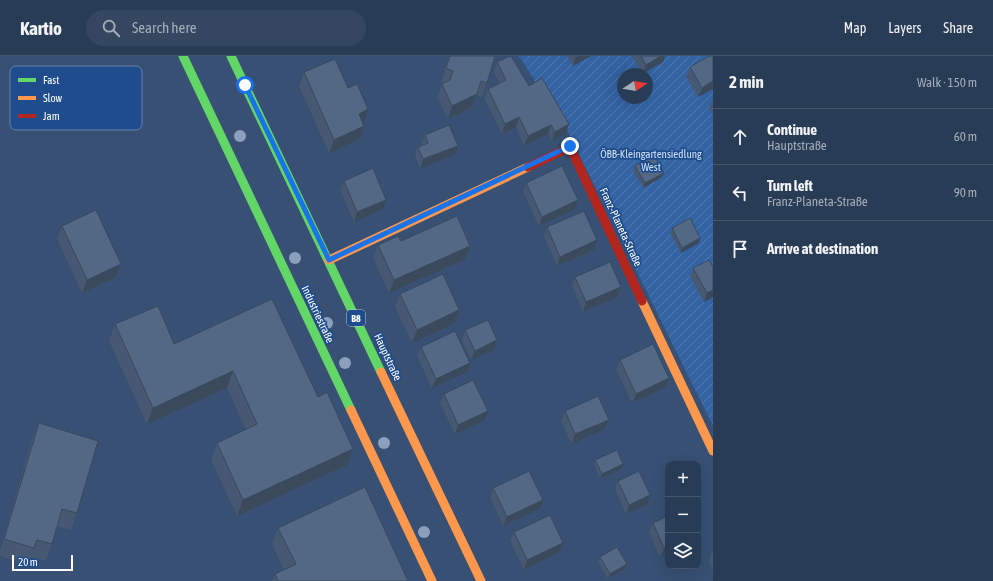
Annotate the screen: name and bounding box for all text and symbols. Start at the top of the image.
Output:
search box [86,10,366,46]
text: Kartio [20,17,62,39]
icon: search [100,17,122,39]
text: Search here [132,19,197,36]
text: Map [844,20,866,36]
text: Layers [888,20,921,36]
text: Share [943,20,973,36]
legend [10,66,142,130]
north arrow [617,68,653,104]
text: 2 min [729,72,764,92]
text: Fast [43,74,59,86]
text: Walk · 150 m [917,75,977,90]
route start [236,76,254,94]
text: Slow [43,92,62,104]
text: Jam [43,110,60,122]
text: Continue [767,121,817,138]
icon: ahead [729,126,751,148]
text: 60 m [954,129,977,144]
route end [561,137,579,155]
text: Hauptstraße [767,138,827,153]
park label: ÖBB-Kleingartensiedlung West [600,148,702,173]
text: Turn left [767,177,813,194]
icon: left [729,182,751,204]
text: 90 m [954,185,977,200]
street label: Franz-Planeta-Straße [598,186,644,268]
text: Franz-Planeta-Straße [767,194,868,209]
icon: arrive [729,238,751,260]
text: Arrive at destination [767,240,878,257]
street label: Industriestraße [299,283,337,345]
road number: B8 [347,310,365,326]
street label: Hauptstraße [372,332,404,382]
map controls [665,461,701,569]
button: + [665,461,701,497]
button: − [665,497,701,533]
button: layers [665,533,701,569]
scale bar [12,553,73,572]
text: 20 m [18,556,38,568]

